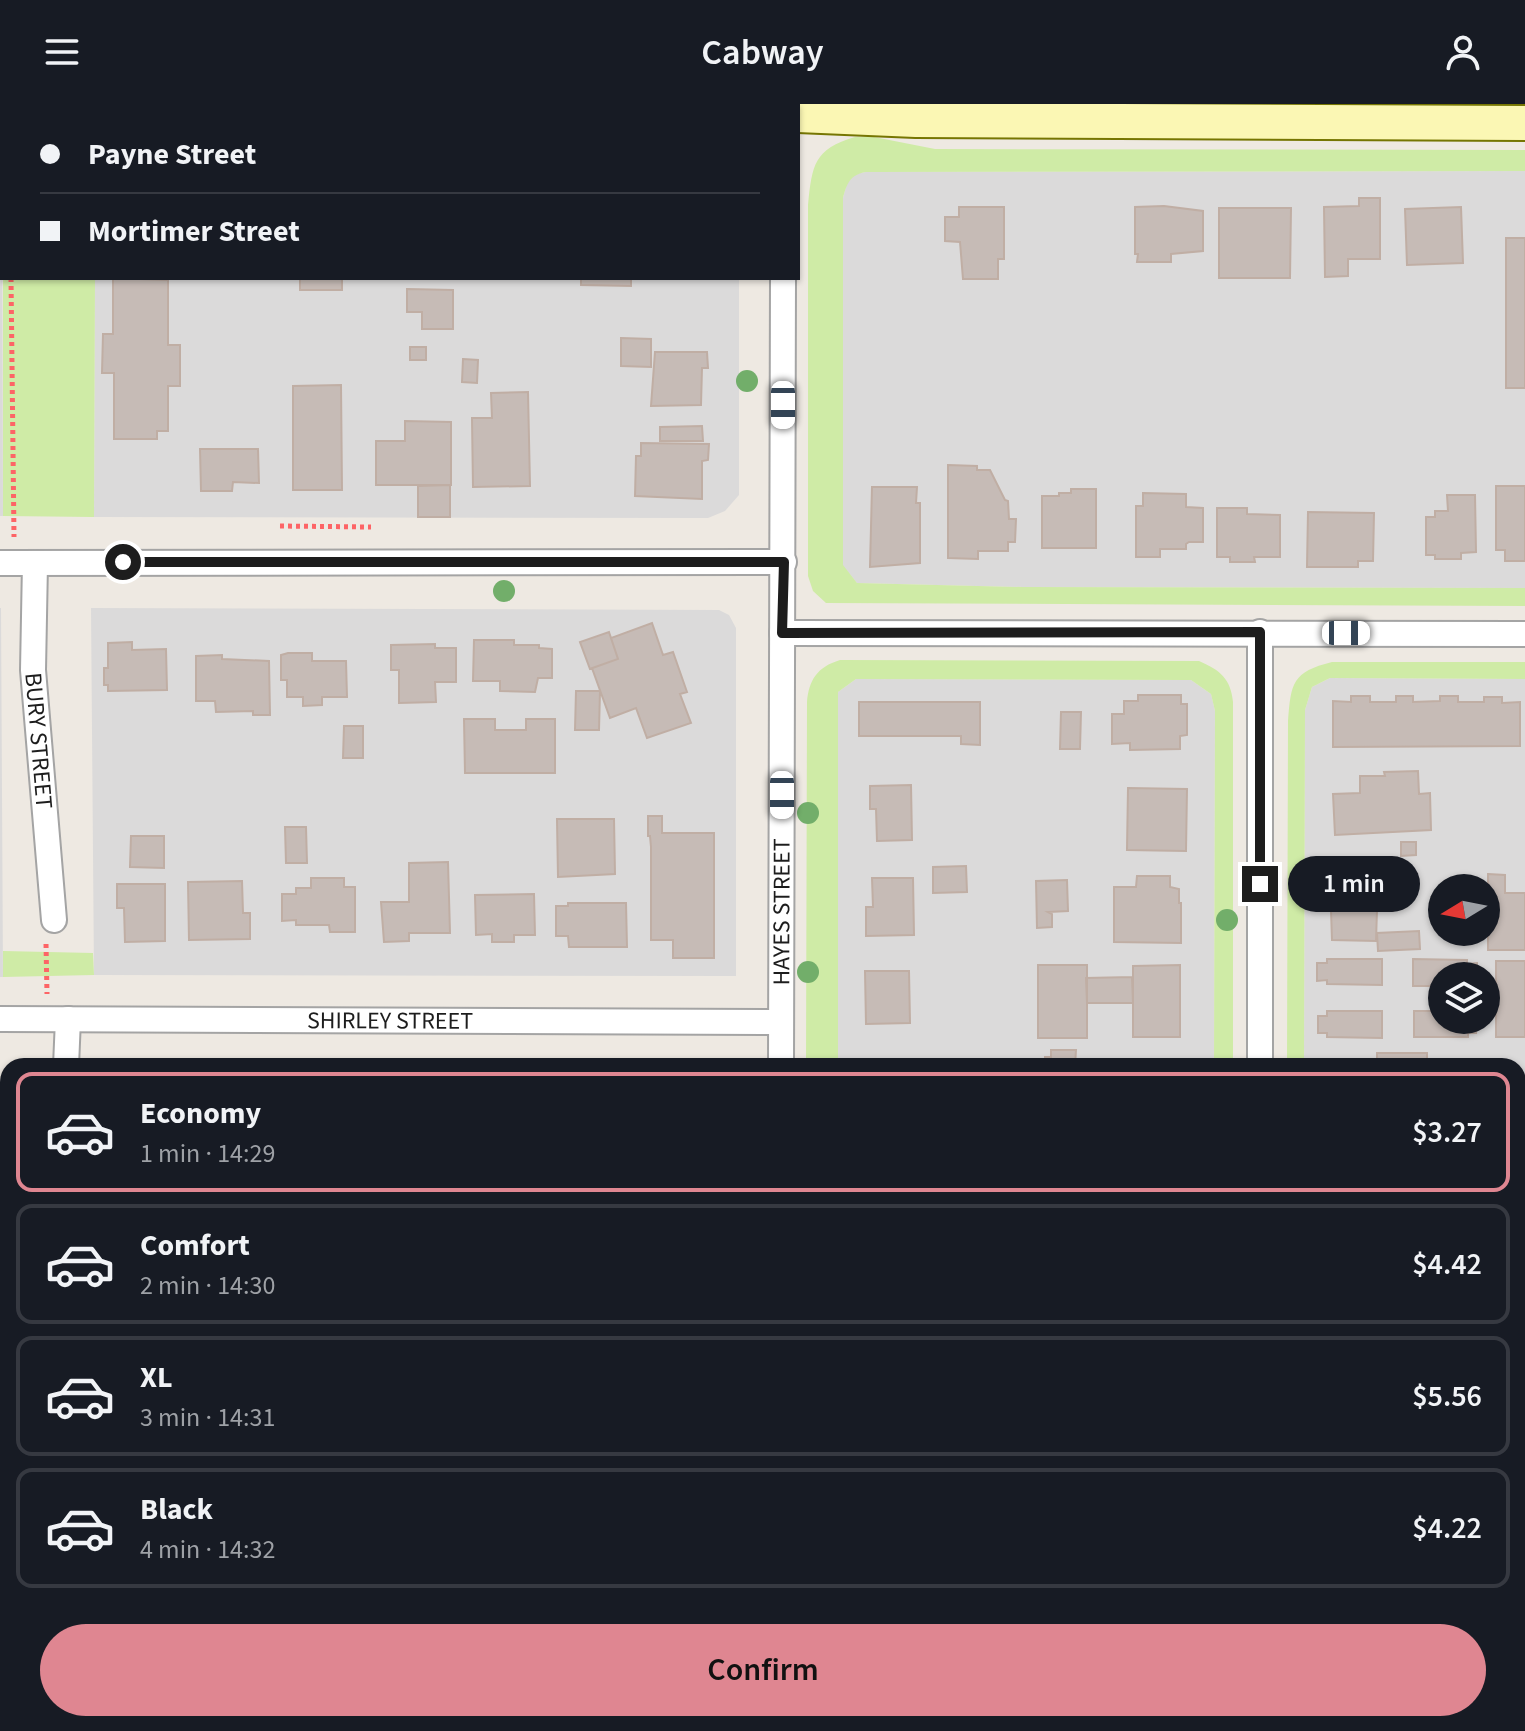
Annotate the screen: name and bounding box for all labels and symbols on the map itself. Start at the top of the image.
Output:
car [771,381,795,429]
route start [105,544,141,580]
car [1322,621,1370,645]
street label: BURY STREET [16,671,62,810]
car [770,771,794,819]
street label: HAYES STREET [764,838,799,986]
callout: 1 min [1288,856,1420,912]
route end [1242,866,1278,902]
north arrow [1428,874,1500,946]
street label: SHIRLEY STREET [307,1003,473,1038]

